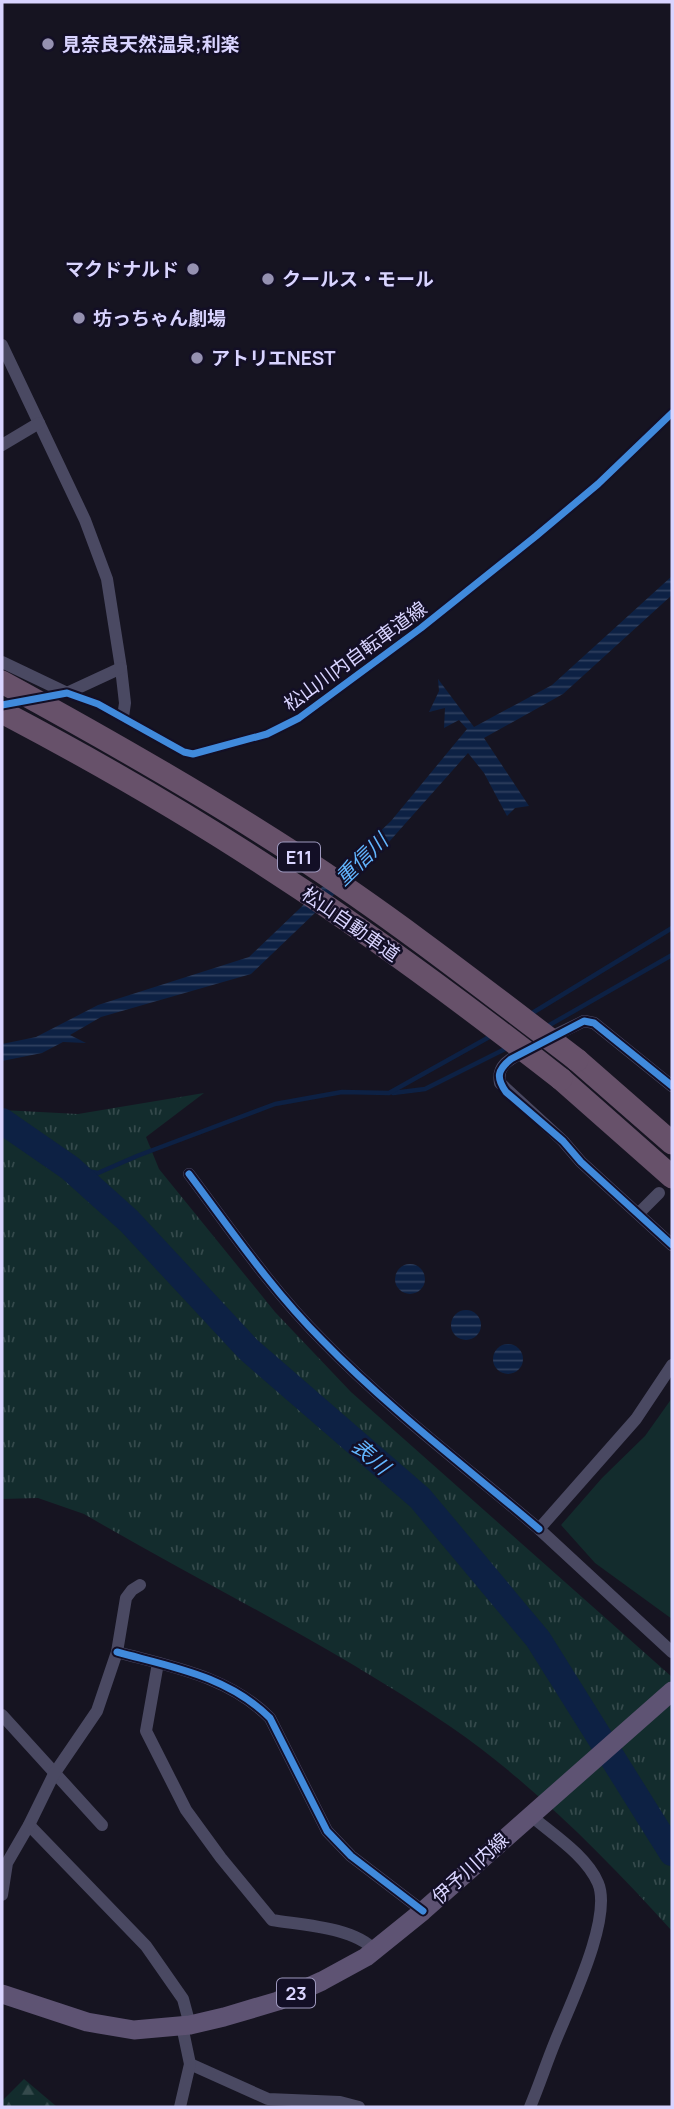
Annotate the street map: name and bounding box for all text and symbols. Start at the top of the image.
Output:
place label: 見奈良天然温泉;利楽 [62,31,240,57]
marker: 見奈良天然温泉;利楽 [40,36,56,52]
place label: マクドナルド [65,256,179,282]
marker: マクドナルド [185,261,201,277]
place label: クールス・モール [282,266,434,292]
marker: クールス・モール [260,271,276,287]
place label: 坊っちゃん劇場 [93,305,226,331]
marker: 坊っちゃん劇場 [71,310,87,326]
place label: アトリエNEST [211,345,336,371]
marker: アトリエNEST [189,350,205,366]
street label: 松山川内自転車道線 [278,595,432,717]
water label: 重信川 [329,826,395,891]
road number: E11 [278,842,320,872]
street label: 松山自動車道 [297,881,405,967]
water label: 表川 [346,1432,398,1482]
street label: 伊予川内線 [426,1827,514,1909]
road number: 23 [277,1979,315,2008]

